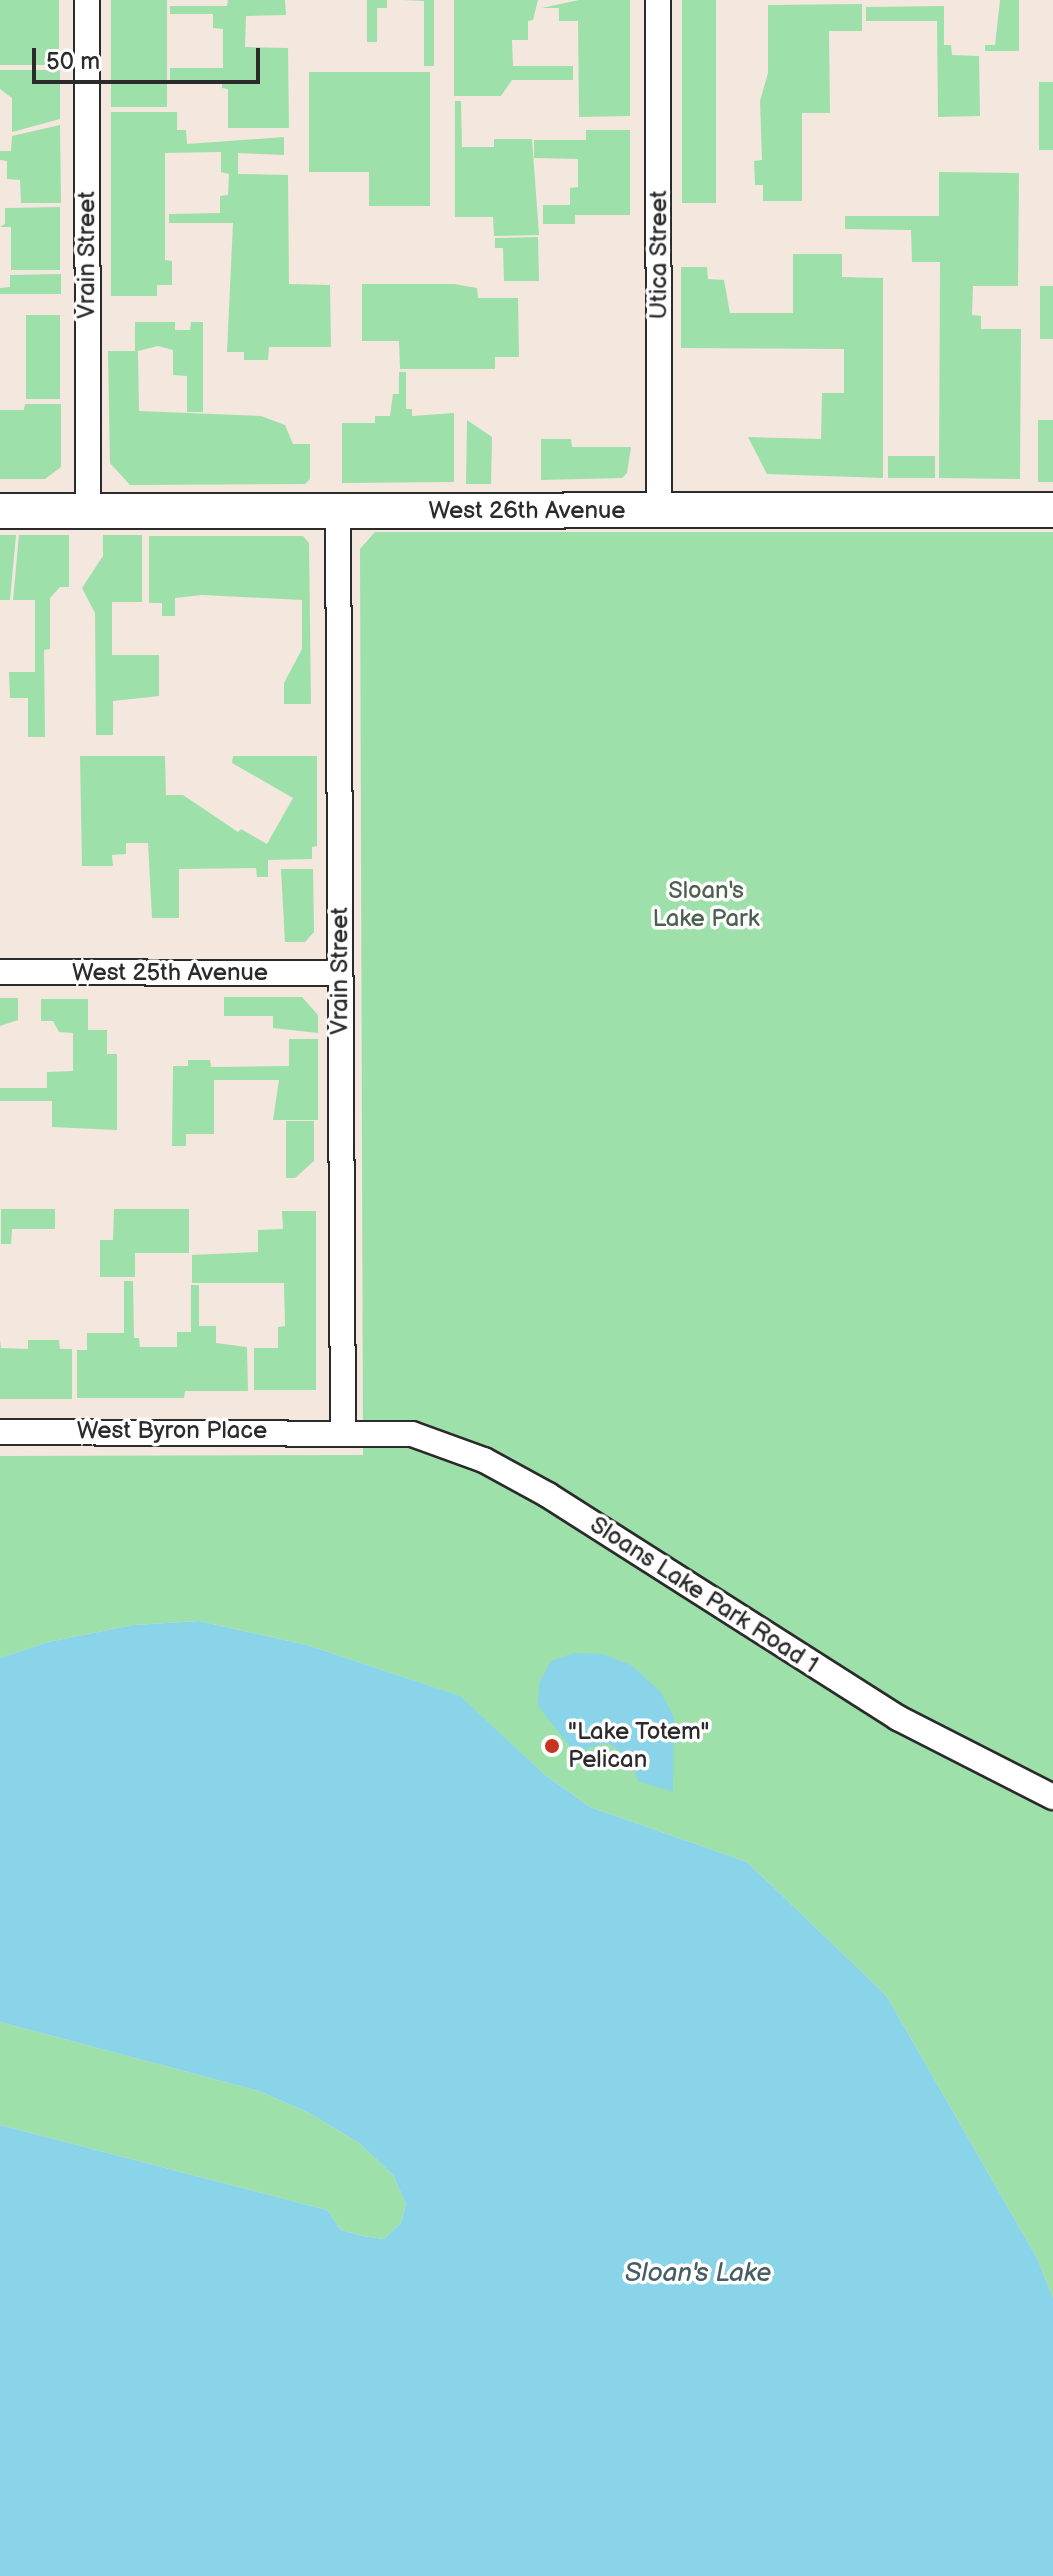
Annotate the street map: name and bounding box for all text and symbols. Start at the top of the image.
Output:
scale bar [36,32,264,82]
text: 50 m [46,47,100,76]
street label: Utica Street [645,190,673,320]
street label: Vrain Street [73,191,101,319]
street label: West 26th Avenue [429,497,625,525]
park label: Sloan's Lake Park [653,877,759,933]
street label: Vrain Street [326,907,354,1035]
street label: West 25th Avenue [72,959,268,987]
street label: West Byron Place [77,1417,267,1445]
street label: Sloans Lake Park Road 1 [585,1510,823,1680]
place label: "Lake Totem" Pelican [568,1718,710,1774]
marker: "Lake Totem" Pelican [543,1737,561,1755]
water label: Sloan's Lake [625,2258,771,2290]

